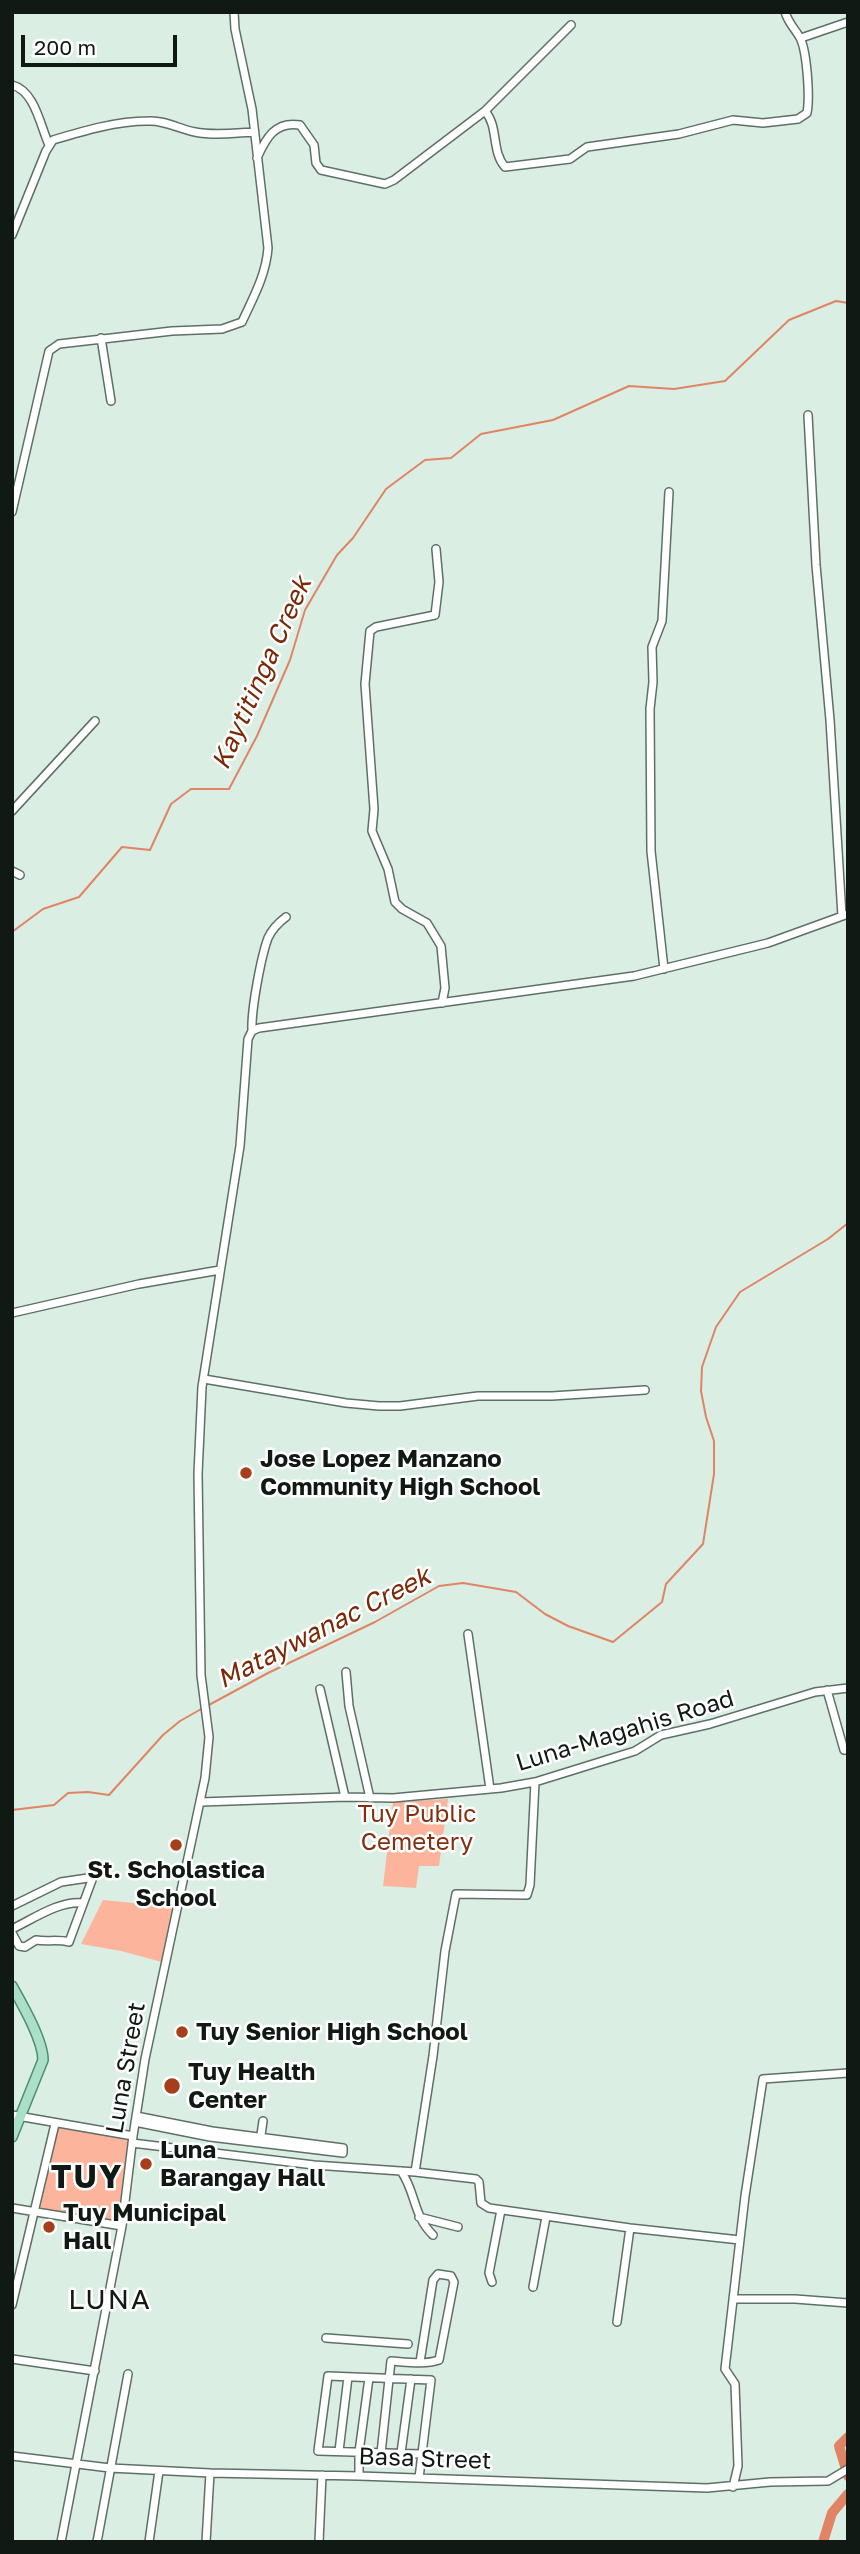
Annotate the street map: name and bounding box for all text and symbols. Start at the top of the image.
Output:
scale bar [24,21,180,65]
text: 200 m [34,34,96,60]
water label: Kaytitinga Creek [206,572,318,774]
place label: Jose Lopez Manzano Community High School [260,1445,540,1501]
marker: Jose Lopez Manzano Community High School [238,1465,254,1481]
water label: Mataywanac Creek [212,1561,436,1695]
street label: Luna-Magahis Road [513,1684,737,1778]
park label: Tuy Public Cemetery [358,1800,476,1856]
marker: St. Scholastica School [168,1837,184,1853]
place label: St. Scholastica School [87,1856,265,1912]
street label: Luna Street [100,2000,152,2136]
place label: Tuy Senior High School [196,2018,468,2046]
marker: Tuy Senior High School [174,2024,190,2040]
place label: Tuy Health Center [188,2058,315,2114]
marker: Tuy Health Center [162,2076,182,2096]
place label: Luna Barangay Hall [160,2136,325,2192]
marker: Luna Barangay Hall [138,2156,154,2172]
district label: TUY [51,2159,123,2197]
place label: Tuy Municipal Hall [63,2199,226,2255]
marker: Tuy Municipal Hall [41,2219,57,2235]
district label: LUNA [69,2283,151,2317]
street label: Basa Street [358,2442,492,2476]

